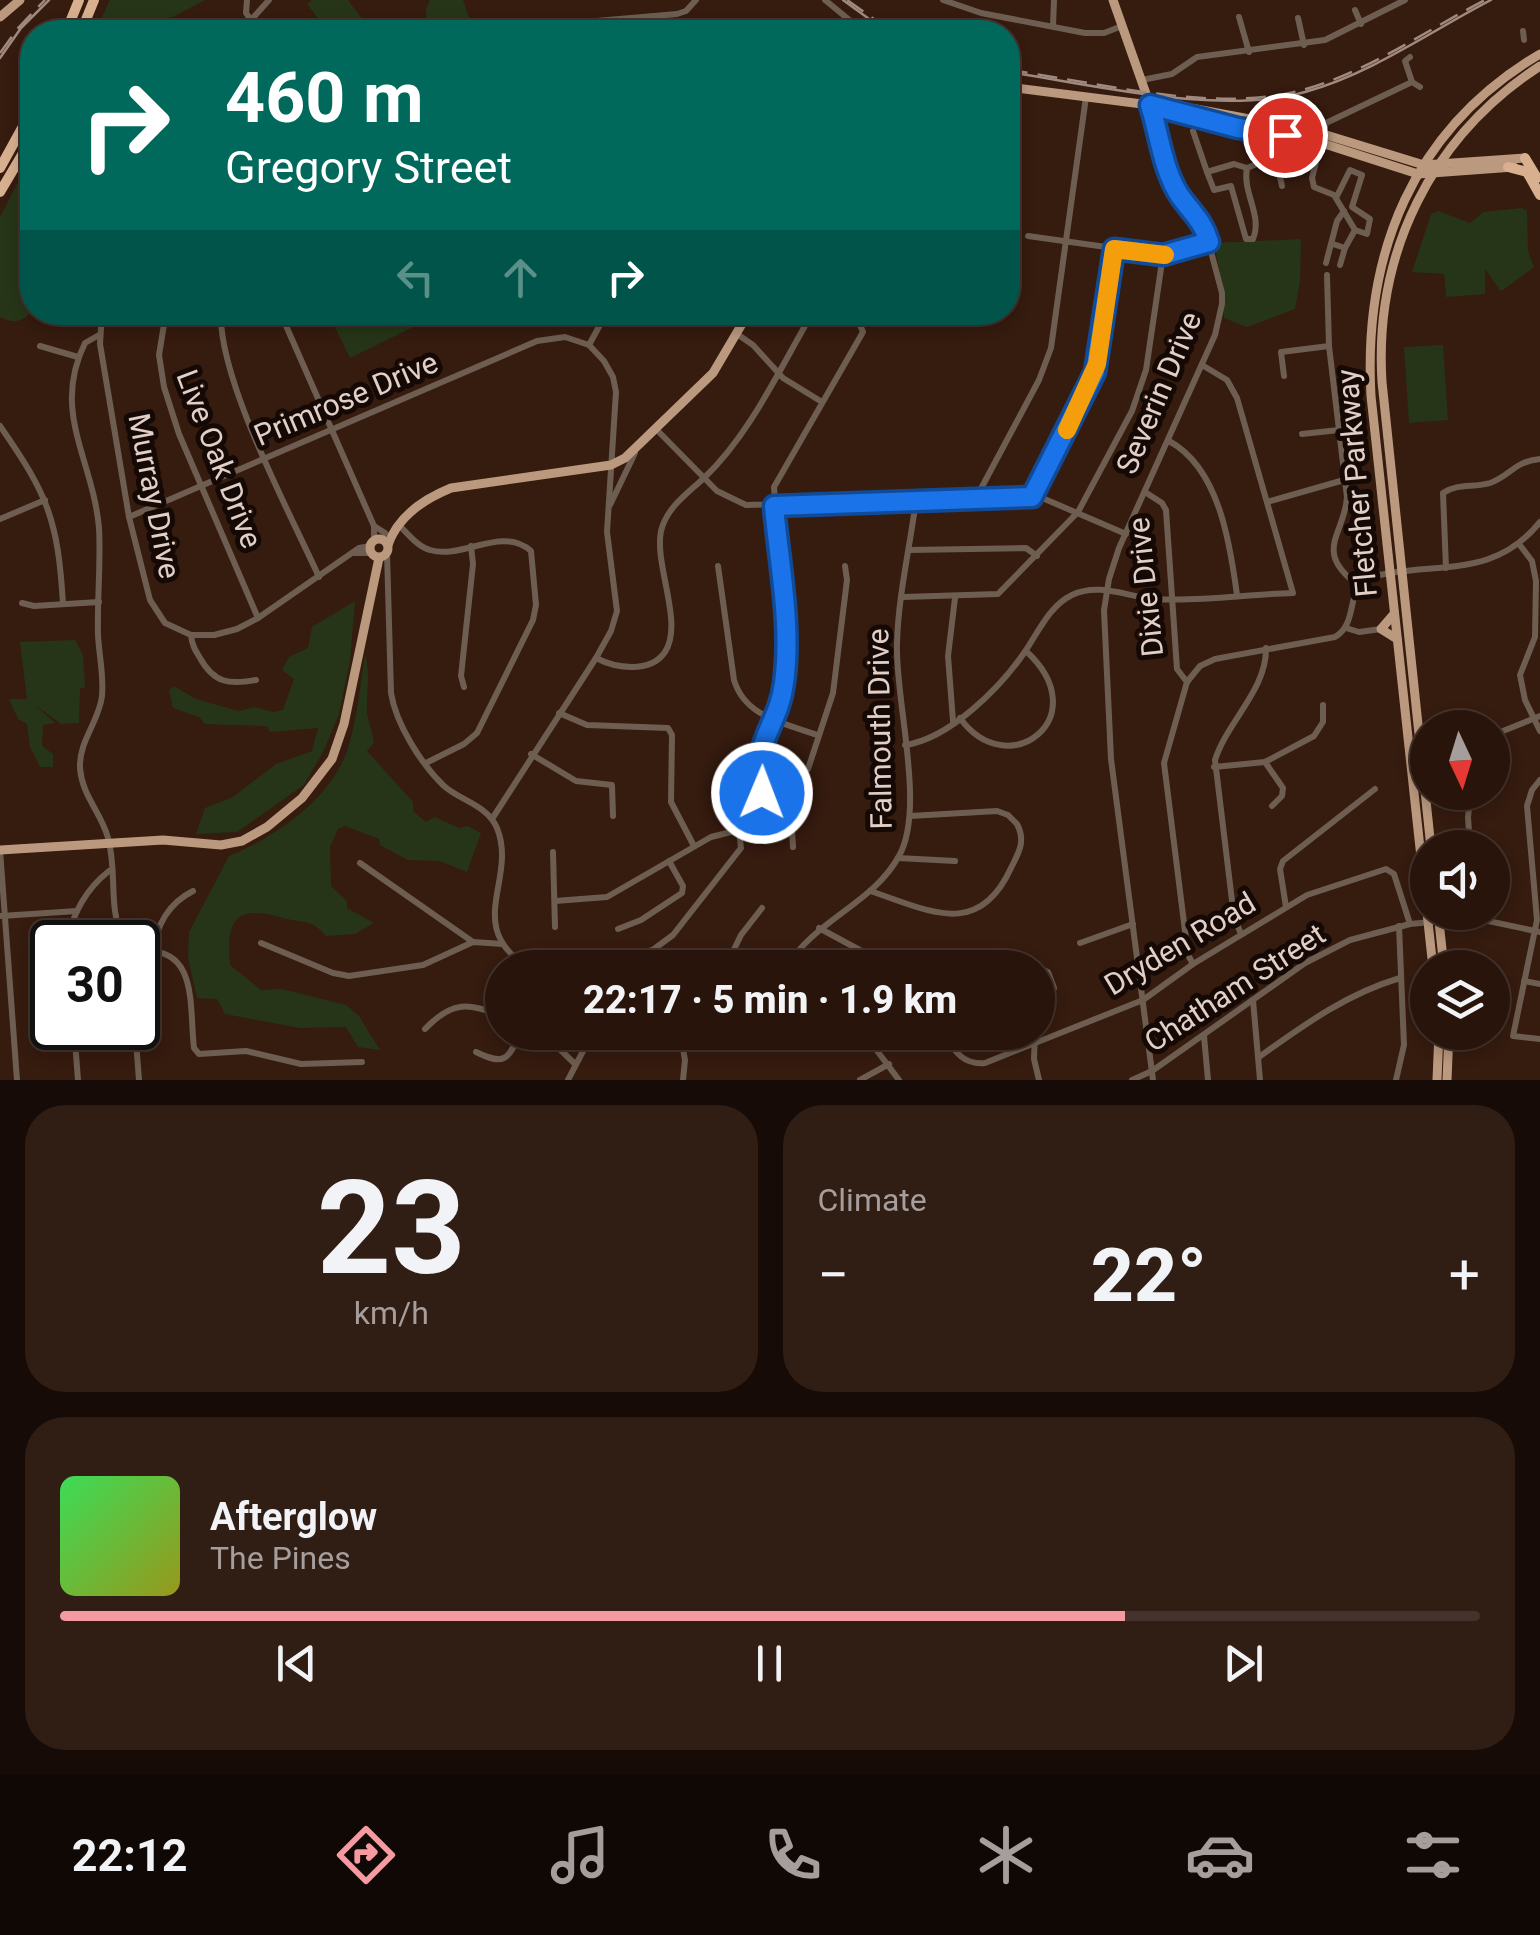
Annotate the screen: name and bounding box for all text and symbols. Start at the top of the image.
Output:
text: 460 m [225,57,424,139]
icon: right [60,60,190,190]
pin [1243,93,1328,178]
icon: arrive [1258,108,1313,163]
text: Gregory Street [225,141,512,194]
icon: left [388,250,443,305]
icon: ahead [493,250,548,305]
icon: right [598,250,653,305]
street label: Severin Drive [1109,307,1208,479]
street label: Primrose Drive [249,344,443,453]
street label: Live Oak Drive [169,365,270,553]
street label: Fletcher Parkway [1329,368,1384,598]
street label: Murray Drive [121,410,188,582]
street label: Dixie Drive [1121,516,1170,658]
street label: Falmouth Drive [860,628,899,830]
north arrow [1410,710,1510,810]
map controls [1410,710,1510,1050]
position arrow [710,741,814,845]
button: sound [1410,830,1510,930]
street label: Dryden Road [1098,885,1262,1002]
street label: Chatham Street [1138,916,1331,1059]
speed limit sign: 30 [30,920,160,1050]
button: layers [1410,950,1510,1050]
text: 22:17 · 5 min · 1.9 km [583,978,957,1022]
text: 23 [317,1152,466,1305]
text: Climate [818,1181,927,1219]
text: 22° [1091,1231,1207,1319]
text: − [818,1243,849,1307]
text: + [1449,1243,1480,1307]
text: km/h [354,1294,429,1332]
text: Afterglow [210,1495,377,1539]
text: The Pines [210,1539,351,1577]
icon: previous [269,1636,324,1691]
icon: pause [742,1636,797,1691]
icon: next [1216,1636,1271,1691]
icon: directions [331,1820,401,1890]
icon: music [545,1820,615,1890]
icon: phone [758,1820,828,1890]
icon: climate [971,1820,1041,1890]
icon: car [1185,1820,1255,1890]
icon: filters [1398,1820,1468,1890]
text: 22:12 [72,1829,188,1882]

